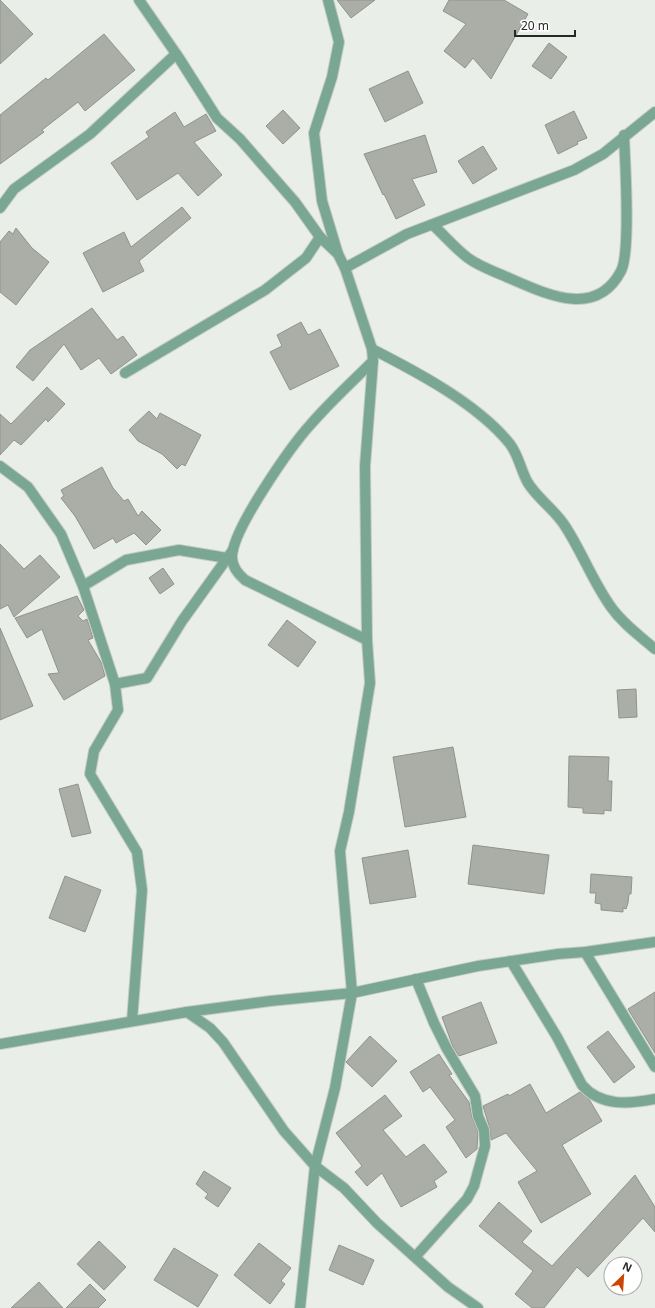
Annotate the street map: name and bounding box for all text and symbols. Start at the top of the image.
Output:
scale bar [515,12,575,38]
text: 20 m [521,17,549,34]
north arrow [603,1256,643,1296]
text: N [620,1258,635,1275]

